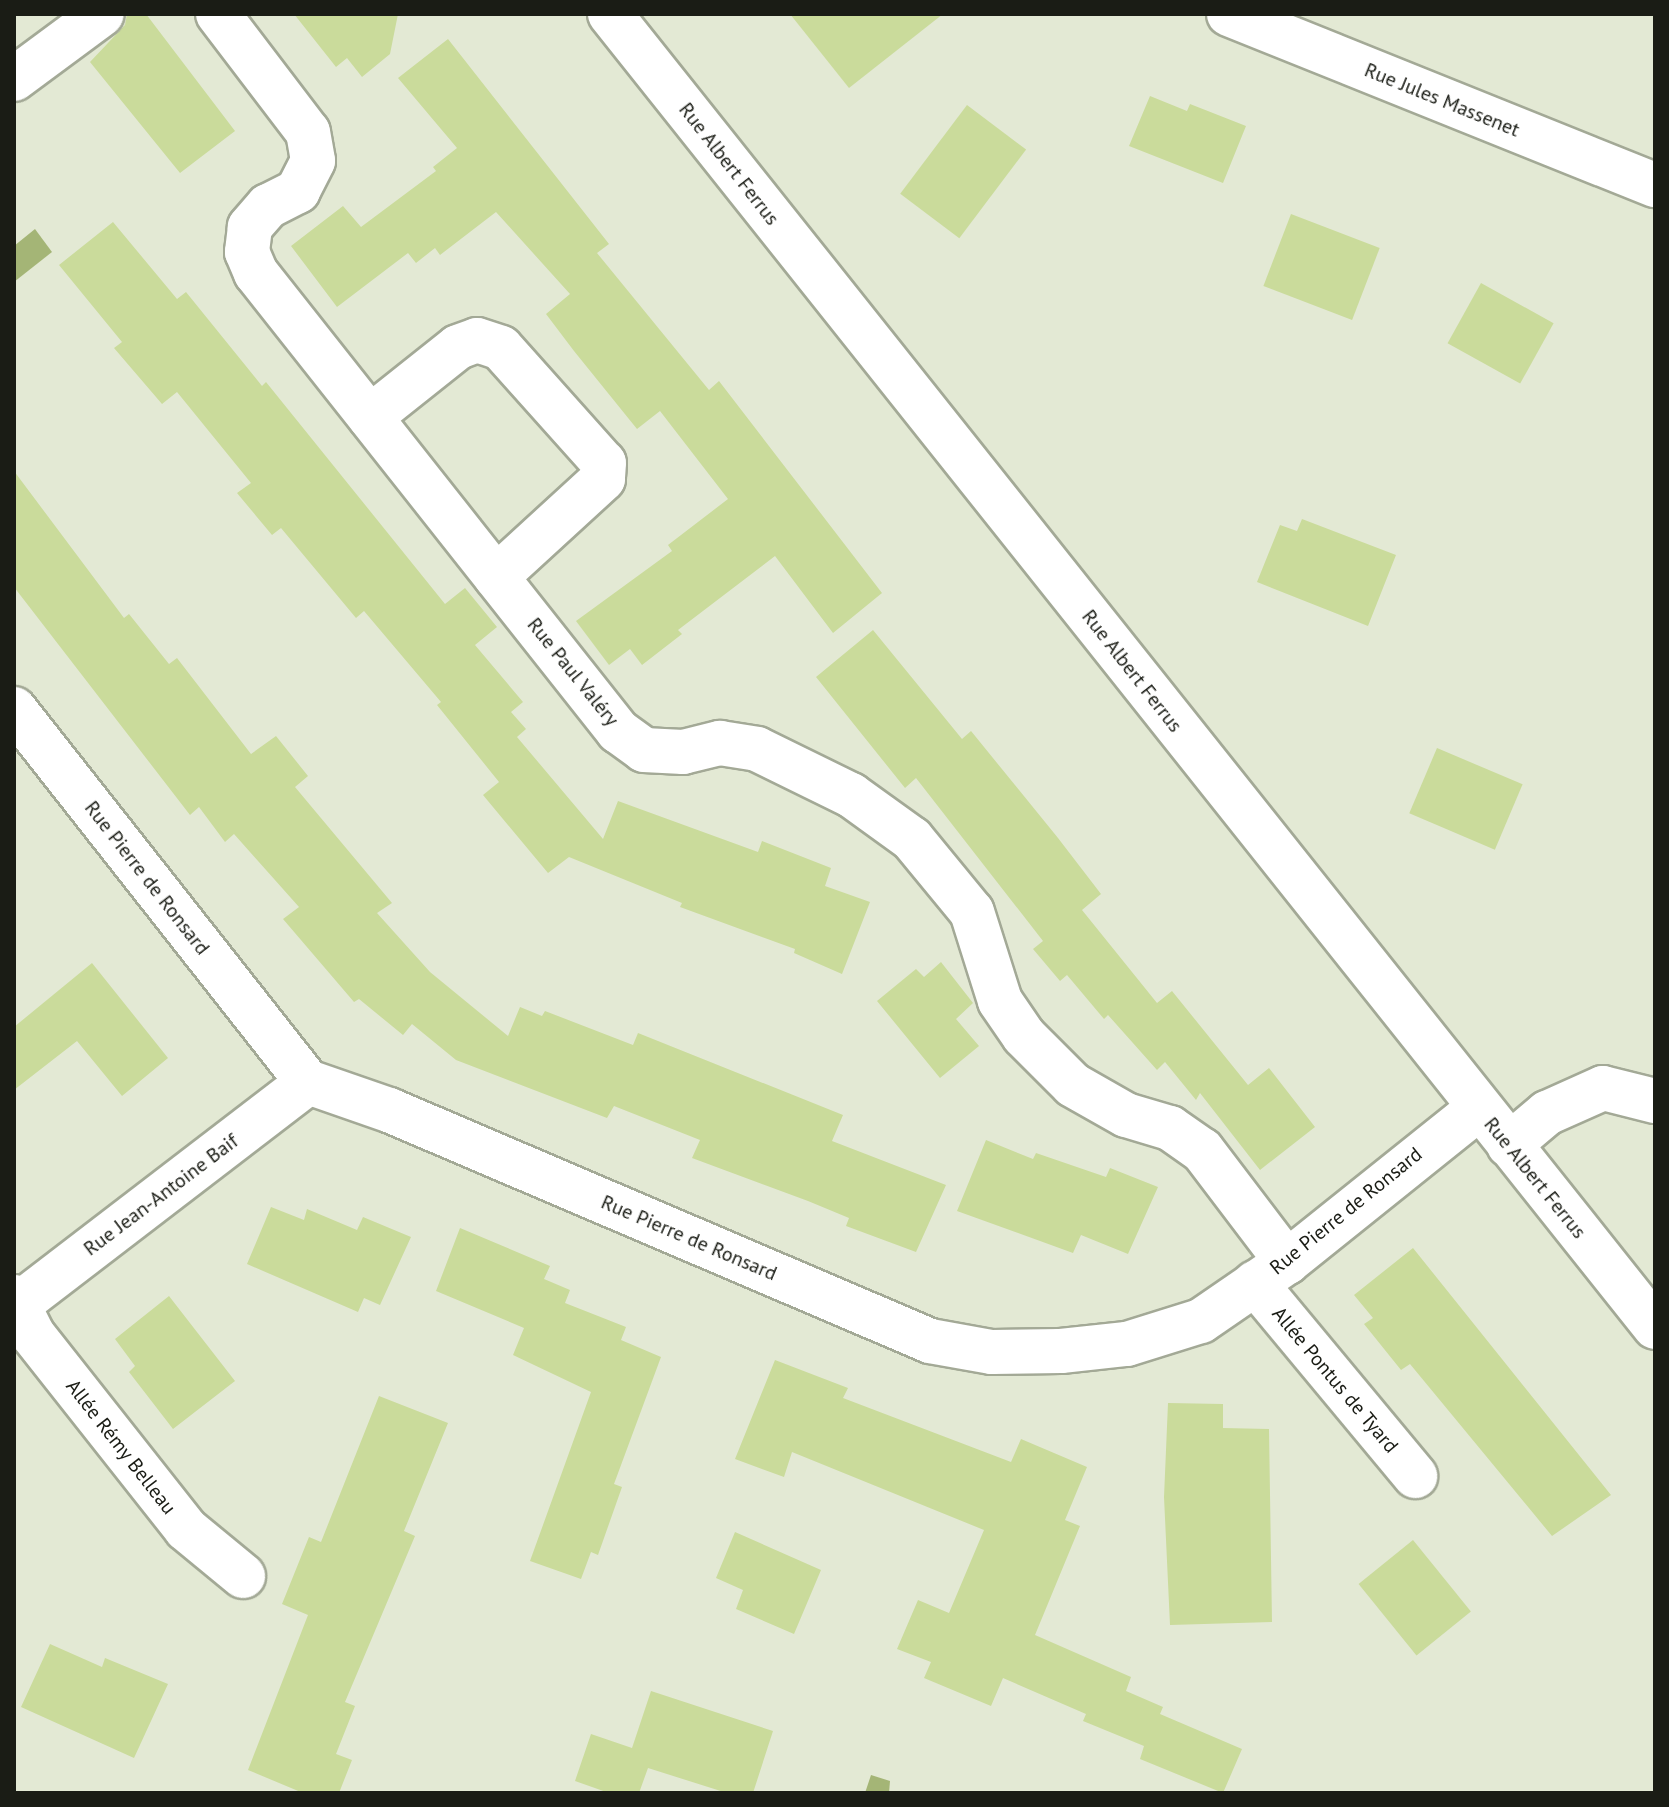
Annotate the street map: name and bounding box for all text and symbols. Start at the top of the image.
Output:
street label: Rue Jules Massenet [1361,58,1523,142]
street label: Rue Albert Ferrus [674,98,784,230]
street label: Rue Albert Ferrus [1077,605,1187,737]
street label: Rue Paul Valéry [522,613,624,731]
street label: Rue Pierre de Ronsard [80,796,214,960]
street label: Rue Albert Ferrus [1479,1112,1591,1244]
street label: Rue Jean-Antoine Baif [79,1129,243,1261]
street label: Rue Pierre de Ronsard [1265,1142,1427,1280]
street label: Rue Pierre de Ronsard [598,1190,780,1286]
street label: Allée Pontus de Tyard [1267,1302,1403,1458]
street label: Allée Rémy Belleau [61,1375,181,1519]

